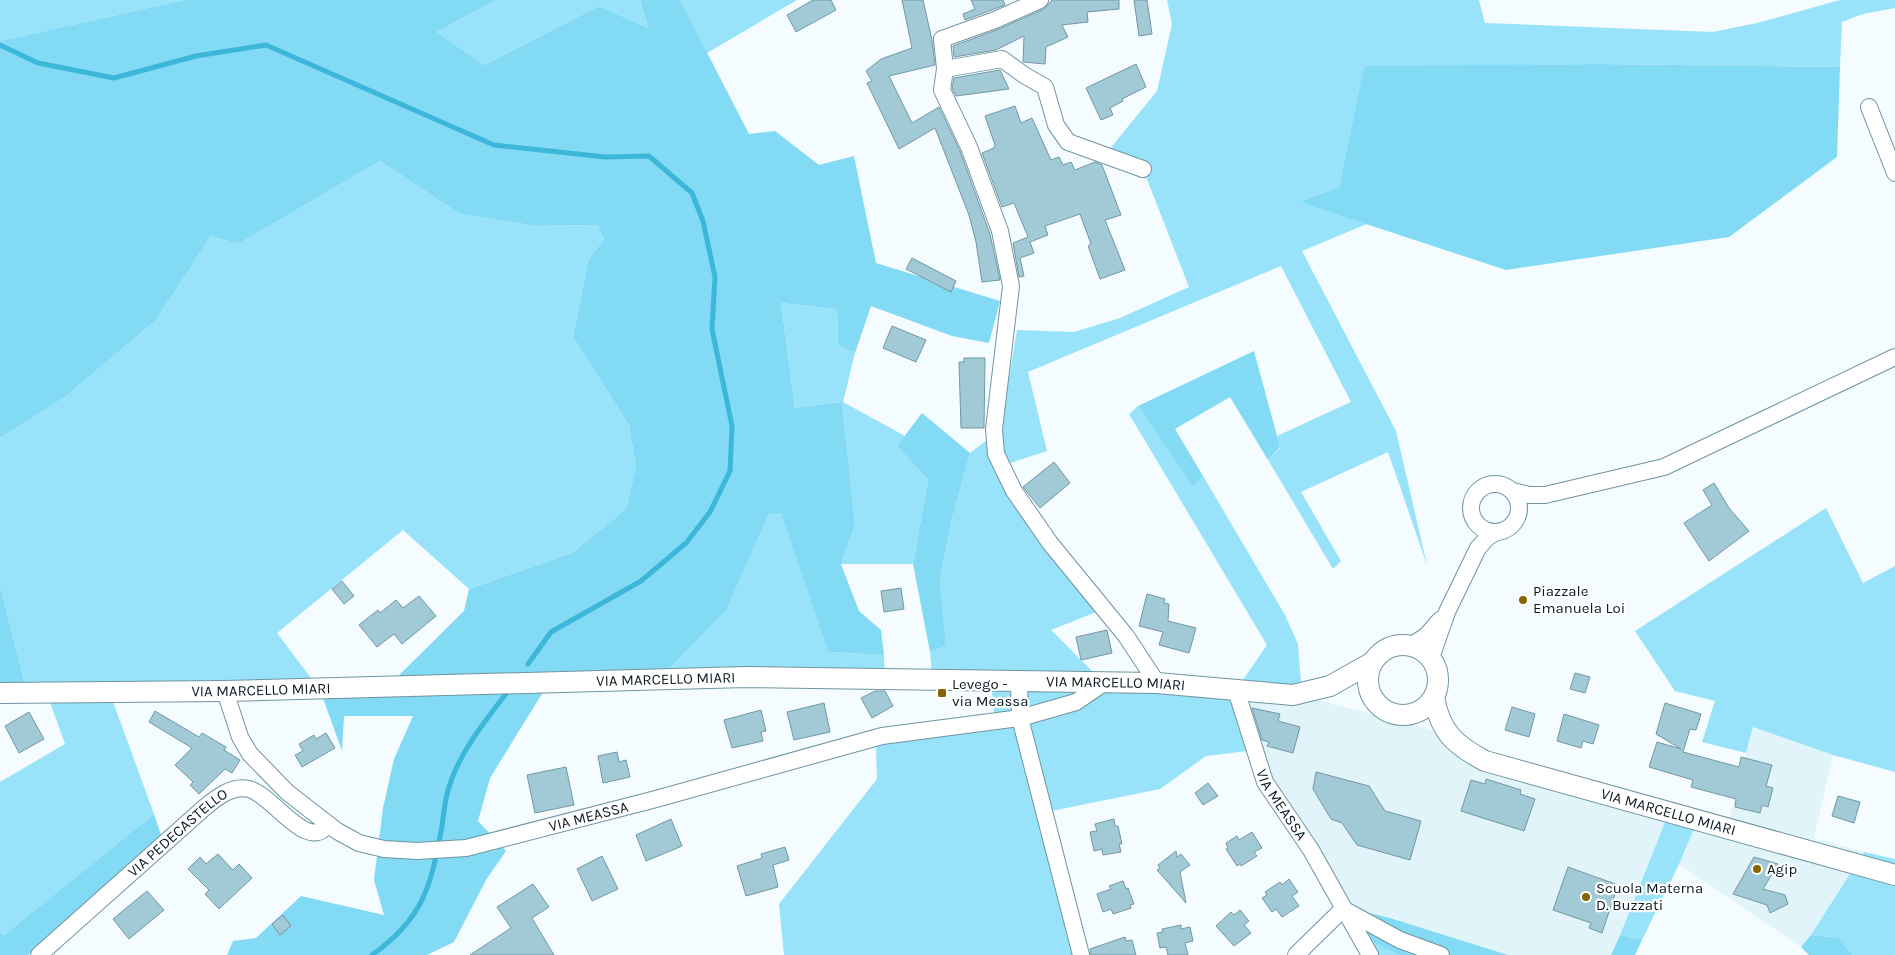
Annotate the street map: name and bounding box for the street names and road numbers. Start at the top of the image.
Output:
street label: VIA MARCELLO MIARI [596,668,736,690]
street label: VIA MARCELLO MIARI [1046,672,1186,694]
street label: VIA MARCELLO MIARI [191,679,331,700]
street label: VIA MEASSA [1252,767,1311,844]
street label: VIA PEDECASTELLO [124,784,231,881]
street label: VIA MARCELLO MIARI [1599,785,1738,839]
street label: VIA MEASSA [547,797,631,835]

